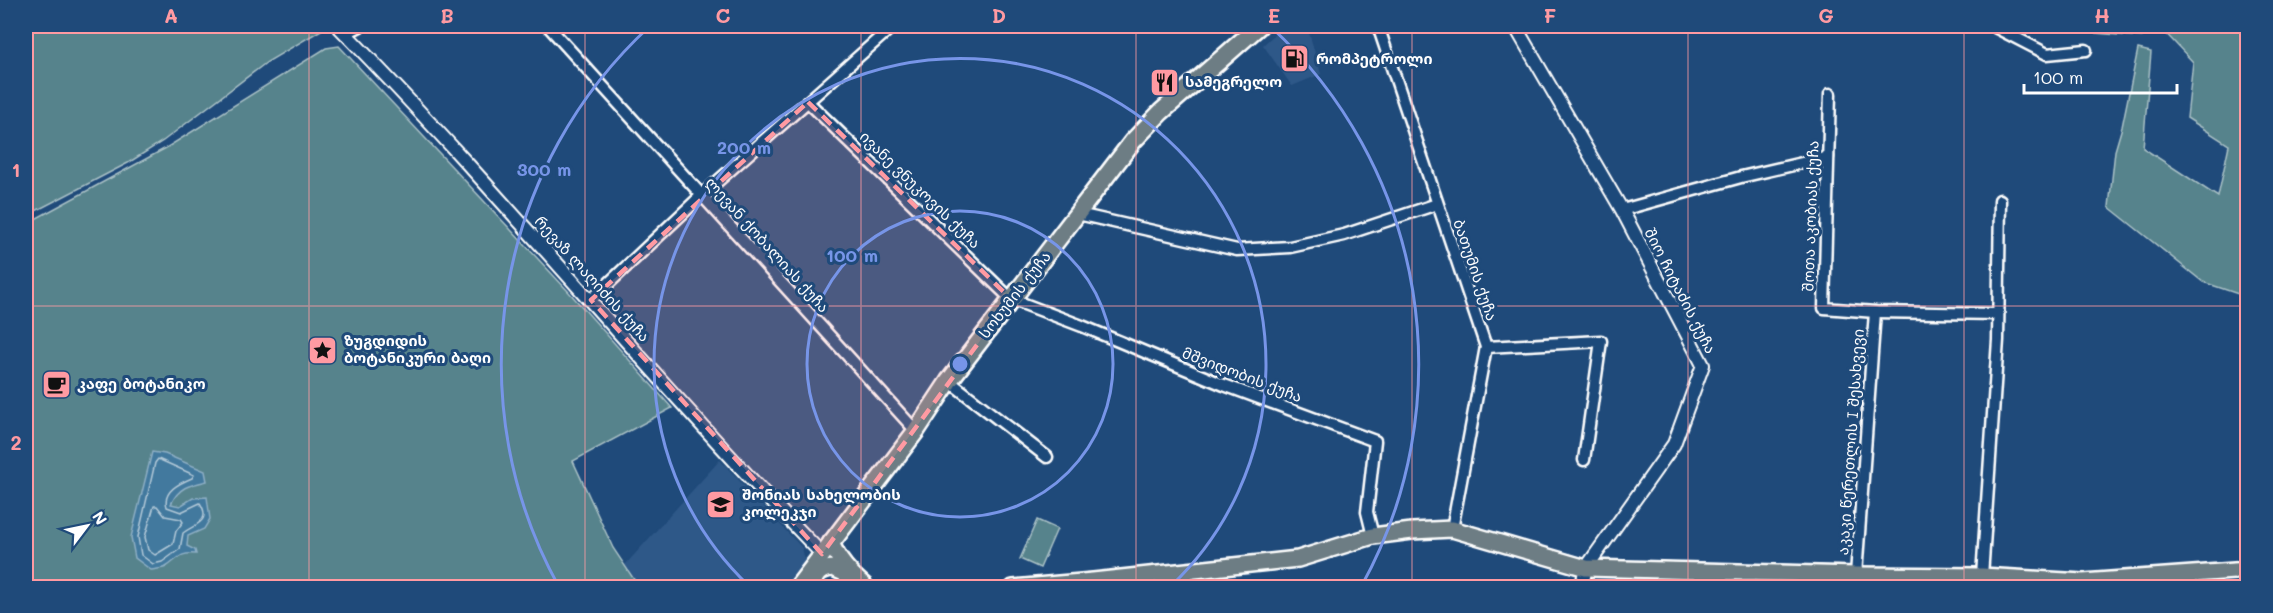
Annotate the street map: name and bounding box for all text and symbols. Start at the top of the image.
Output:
text: A [164,2,178,28]
text: B [440,2,454,28]
text: C [716,2,731,28]
text: D [992,2,1006,28]
text: E [1268,2,1280,28]
text: F [1544,2,1557,28]
text: G [1818,2,1834,28]
text: H [2094,2,2110,28]
fuel station icon: რომპეტროლი [1279,43,1311,75]
place label: რომპეტროლი [1316,48,1433,68]
scale bar [2024,57,2177,95]
text: 100 m [2033,65,2083,89]
restaurant icon: სამეგრელო [1148,66,1180,98]
place label: სამეგრელო [1185,71,1282,91]
street label: ივანე ვნუკოვის ქუჩა [856,126,985,252]
text: 200 m [717,135,771,159]
street label: შოთა აკობიას ქუჩა [1797,140,1823,292]
text: 1 [12,156,20,182]
text: 300 m [517,157,571,181]
street label: ლევან ქობალიას ქუჩა [701,172,834,316]
street label: რევაზ ლაღიძის ქუჩა [531,211,655,346]
street label: ბათუმის ქუჩა [1449,216,1503,323]
street label: შიო ჩიტაძის ქუჩა [1641,224,1721,357]
text: 100 m [826,243,878,267]
street label: სოხუმის ქუჩა [974,247,1055,342]
street label: აკაკი წერეთლის I შესახვევი [1832,328,1868,556]
place label: ზუგდიდის ბოტანიკური ბაღი [344,330,491,367]
place icon: ზუგდიდის ბოტანიკური ბაღი [307,334,339,366]
street label: მშვიდობის ქუჩა [1180,342,1305,406]
centre of rings [950,354,970,374]
cafe icon: კაფე ბოტანიკო [40,368,72,400]
place label: კაფე ბოტანიკო [77,373,206,393]
text: 2 [10,429,22,455]
place label: შონიას სახელობის კოლეკჯი [742,484,901,521]
school or university icon: შონიას სახელობის კოლეკჯი [705,488,737,520]
north arrow [57,496,117,556]
text: N [88,507,112,529]

